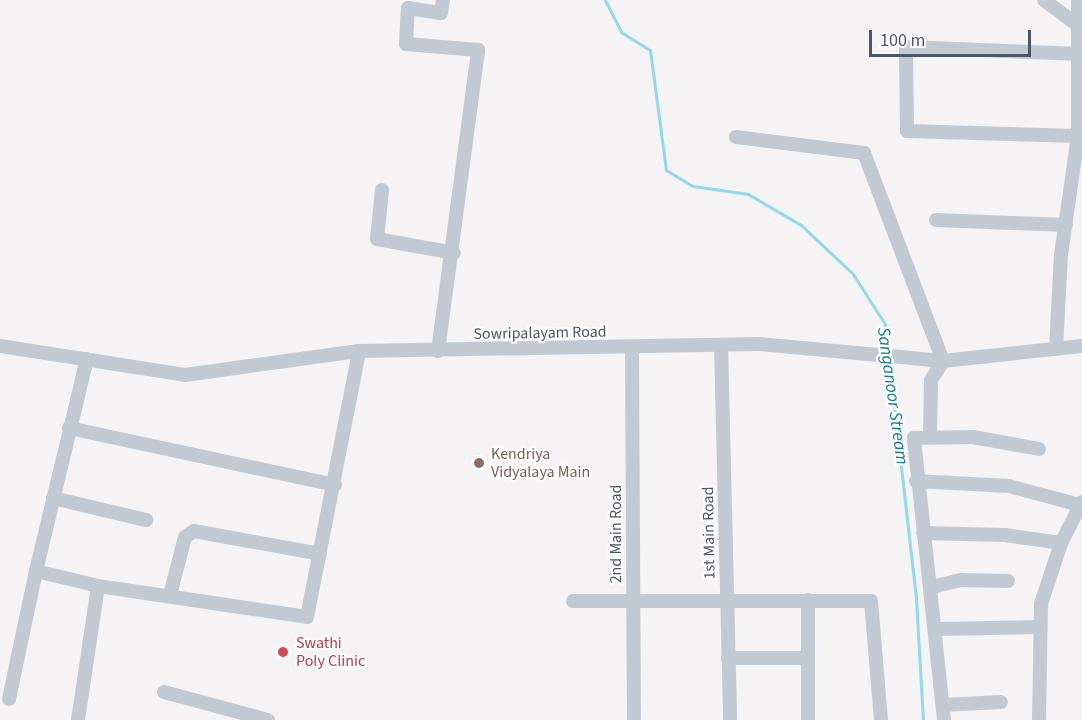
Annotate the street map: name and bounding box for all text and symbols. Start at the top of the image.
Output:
scale bar [872,18,1034,56]
text: 100 m [880,28,925,53]
street label: Sowripalayam Road [473,322,607,344]
water label: Sanganoor Stream [872,326,912,466]
place label: Kendriya Vidyalaya Main [491,444,590,482]
marker: Kendriya Vidyalaya Main [472,456,486,470]
street label: 2nd Main Road [606,485,626,583]
street label: 1st Main Road [699,486,719,580]
place label: Swathi Poly Clinic [296,633,365,671]
marker: Swathi Poly Clinic [274,643,292,661]

